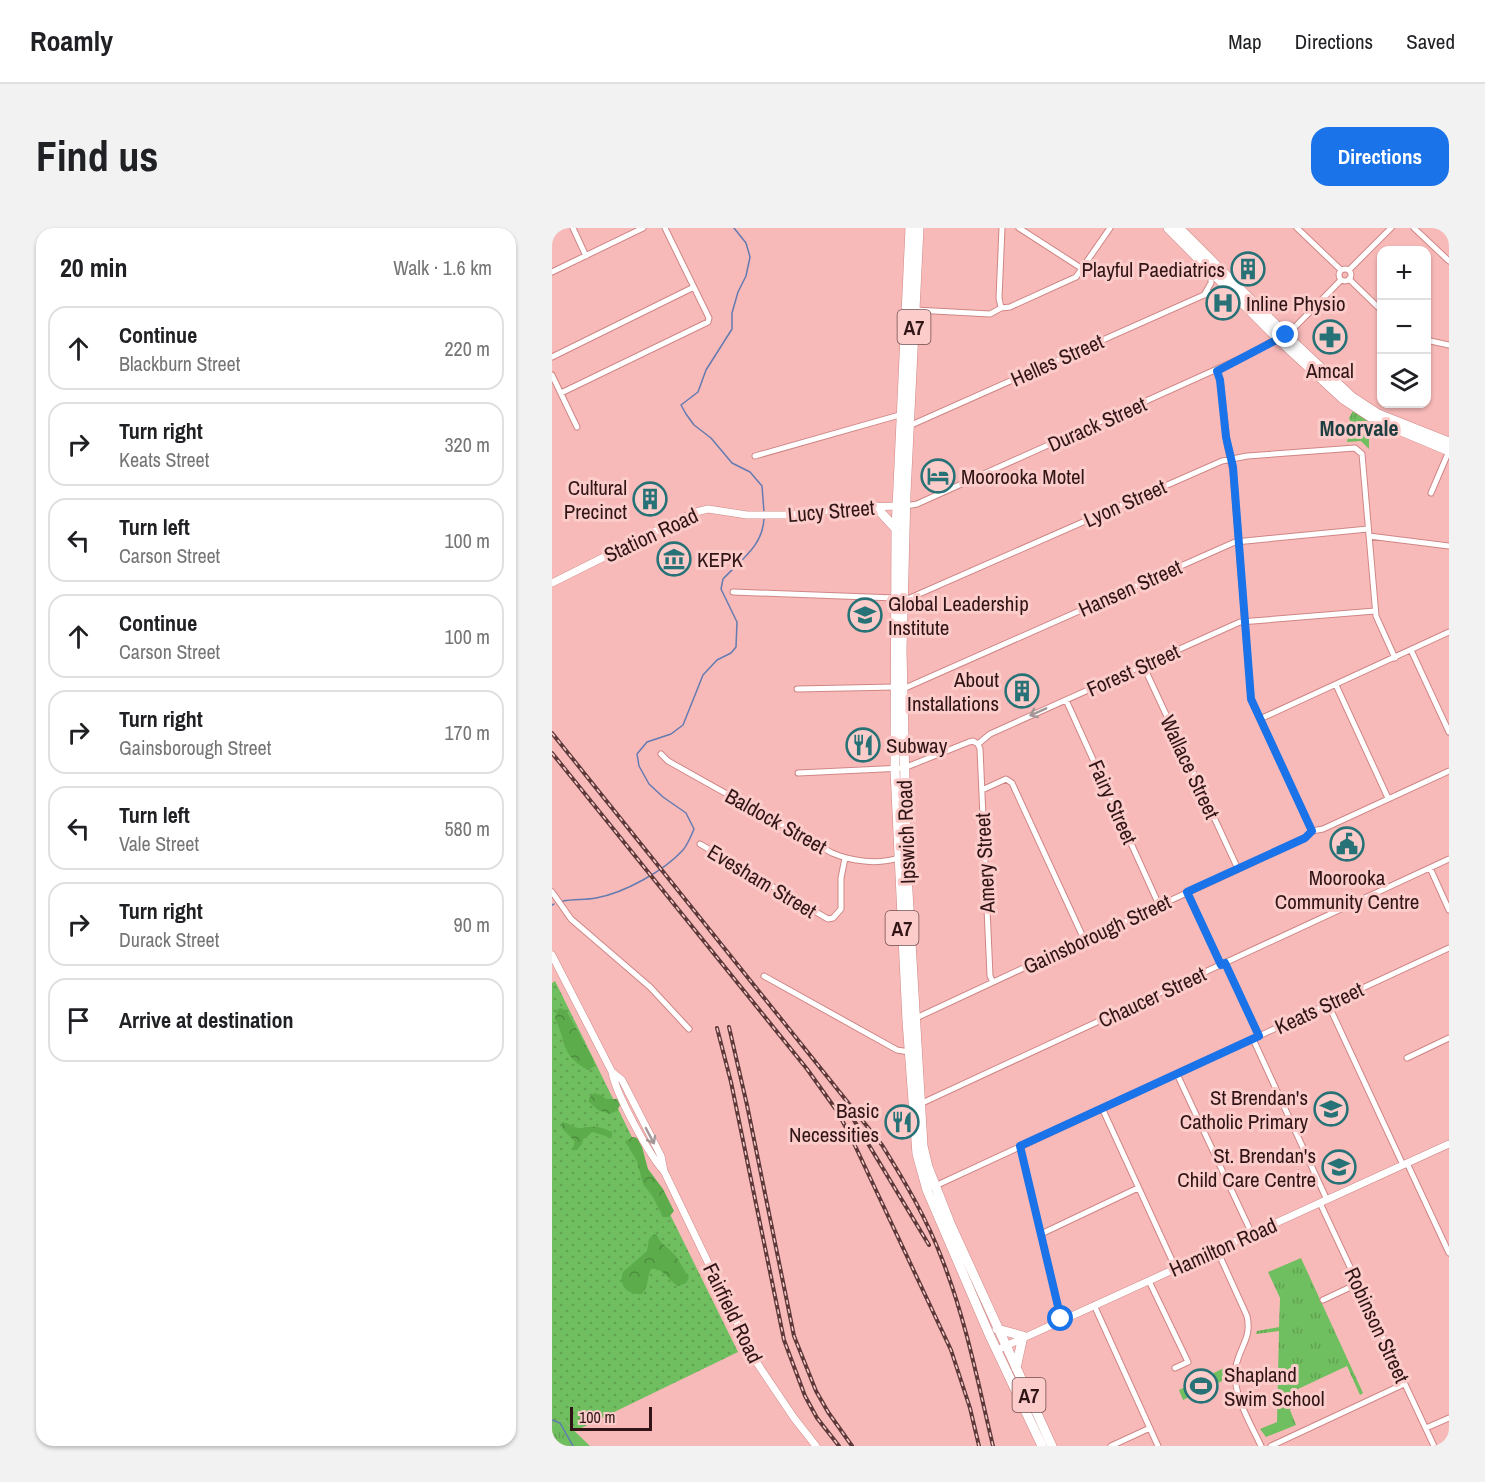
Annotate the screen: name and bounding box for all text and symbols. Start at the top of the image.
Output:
text: Roamly [30,22,113,60]
text: Map [1228,27,1262,56]
text: Directions [1295,27,1373,56]
text: Saved [1406,27,1455,56]
button: Directions [1311,127,1449,186]
text: Find us [36,128,158,184]
map controls [1377,246,1431,408]
button: + [1377,246,1431,300]
text: 20 min [60,250,128,285]
building icon: Playful Paediatrics [1230,251,1266,287]
text: Walk · 1.6 km [393,254,492,281]
place label: Playful Paediatrics [1081,255,1225,284]
hospital icon: Inline Physio [1205,285,1241,321]
place label: Inline Physio [1246,289,1346,318]
button: − [1377,300,1431,354]
road number: A7 [898,310,930,344]
pharmacy icon: Amcal [1312,319,1348,355]
text: Continue [119,320,197,350]
route end [1272,321,1298,347]
street label: Helles Street [1006,327,1108,393]
icon: ahead [62,332,95,365]
text: 220 m [444,335,490,362]
text: Blackburn Street [119,350,240,377]
button: layers [1377,354,1431,408]
place label: Amcal [1305,356,1354,385]
street label: Durack Street [1043,389,1151,459]
district label: Moorvale [1319,413,1399,443]
text: Turn right [119,416,203,446]
icon: right [62,428,95,461]
text: 320 m [444,431,490,458]
text: Keats Street [119,446,209,473]
hotel icon: Moorooka Motel [920,458,956,494]
place label: Moorooka Motel [961,462,1084,491]
street label: Lyon Street [1079,472,1171,534]
place label: Cultural Precinct [564,473,627,526]
building icon: Cultural Precinct [632,481,668,517]
street label: Lucy Street [786,493,876,529]
street label: Station Road [599,501,703,569]
text: Turn left [119,512,190,542]
icon: left [62,524,95,557]
text: 100 m [444,527,490,554]
museum icon: KEPK [656,541,692,577]
text: Carson Street [119,542,220,569]
place label: KEPK [697,545,743,574]
street label: Hansen Street [1074,552,1186,624]
place label: Global Leadership Institute [888,589,1029,642]
school or university icon: Global Leadership Institute [847,597,883,633]
text: Continue [119,608,197,638]
icon: ahead [62,620,95,653]
text: 100 m [444,623,490,650]
street label: Forest Street [1082,637,1184,703]
text: Carson Street [119,638,220,665]
place label: About Installations [907,665,999,718]
building icon: About Installations [1004,673,1040,709]
text: Turn right [119,704,203,734]
one-way arrow [1030,707,1048,718]
street label: Wallace Street [1153,710,1227,824]
icon: right [62,716,95,749]
text: 170 m [444,719,490,746]
restaurant icon: Subway [845,727,881,763]
place label: Subway [886,731,948,760]
text: Gainsborough Street [119,734,271,761]
street label: Fairy Street [1082,755,1144,849]
street label: Ipswich Road [890,779,922,885]
street label: Baldock Street [720,781,832,861]
text: Turn left [119,800,190,830]
icon: left [62,812,95,845]
street label: Amery Street [968,812,1002,915]
text: 580 m [444,815,490,842]
public building icon: Moorooka Community Centre [1329,826,1365,862]
text: Vale Street [119,830,199,857]
street label: Evesham Street [702,837,822,925]
place label: Moorooka Community Centre [1275,863,1419,916]
street label: Gainsborough Street [1018,887,1176,981]
text: Turn right [119,896,203,926]
icon: right [62,908,95,941]
text: 90 m [454,911,490,938]
road number: A7 [886,911,918,945]
text: Durack Street [119,926,219,953]
street label: Chaucer Street [1093,959,1211,1035]
street label: Keats Street [1270,975,1368,1041]
icon: arrive [62,1004,95,1037]
text: Arrive at destination [119,1005,293,1035]
place label: St Brendan's Catholic Primary [1180,1083,1308,1136]
school or university icon: St Brendan's Catholic Primary [1313,1091,1349,1127]
place label: Basic Necessities [789,1096,879,1149]
restaurant icon: Basic Necessities [884,1104,920,1140]
one-way arrow [645,1126,657,1144]
place label: St. Brendan's Child Care Centre [1177,1141,1316,1194]
school or university icon: St. Brendan's Child Care Centre [1321,1149,1357,1185]
street label: Hamilton Road [1165,1210,1281,1284]
street label: Fairfield Road [696,1258,770,1368]
street label: Robinson Street [1338,1262,1417,1388]
route start [1047,1305,1073,1331]
place label: Shapland Swim School [1224,1360,1325,1413]
sports icon: Shapland Swim School [1183,1368,1219,1404]
road number: A7 [1012,1378,1046,1412]
scale bar [570,1404,652,1432]
text: 100 m [579,1406,615,1428]

